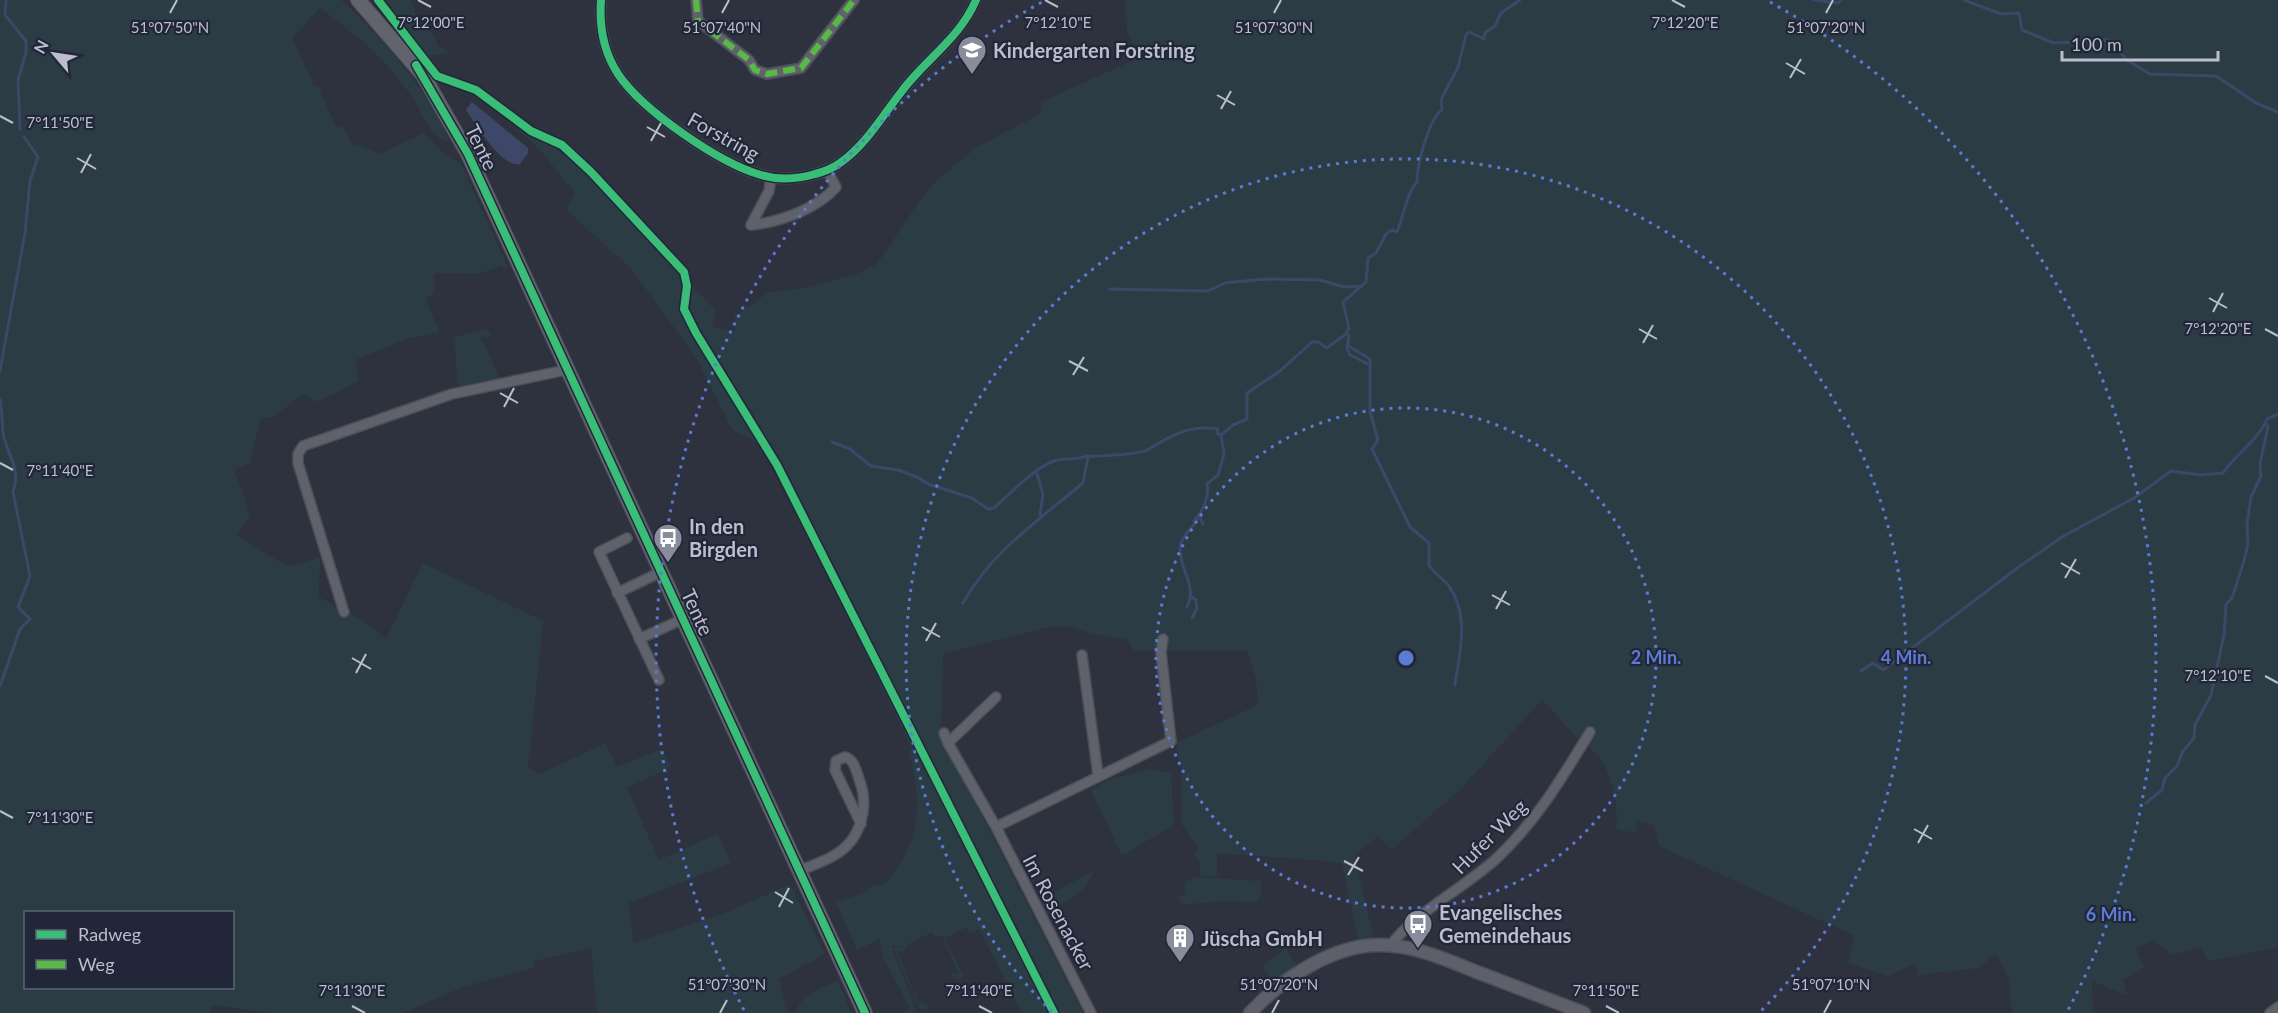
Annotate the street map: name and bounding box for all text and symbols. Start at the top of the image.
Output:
text: 7°12'00"E [398,13,465,31]
text: 7°12'10"E [1025,13,1092,31]
text: 7°12'20"E [1652,13,1719,31]
text: 51°07'50"N [131,18,209,36]
text: 51°07'40"N [683,18,761,36]
text: 51°07'30"N [1235,18,1313,36]
text: 51°07'20"N [1787,18,1865,36]
north arrow [24,24,84,84]
scale bar [2062,24,2218,62]
text: 100 m [2071,33,2122,55]
school or university icon: Kindergarten Forstring [956,34,988,76]
text: N [29,36,52,56]
place label: Kindergarten Forstring [993,38,1195,62]
street label: Forstring [684,106,764,166]
text: 7°11'50"E [27,113,94,131]
street label: Tente [461,120,503,174]
text: 7°12'20"E [2185,319,2252,337]
text: 7°11'40"E [27,461,94,479]
place label: In den Birgden [689,514,758,561]
bus stop icon: In den Birgden [652,522,684,564]
street label: Tente [677,585,719,639]
text: 2 Min. [1631,646,1681,668]
text: 4 Min. [1881,646,1931,668]
centre of rings [1396,648,1416,668]
text: 7°12'10"E [2185,666,2252,684]
street label: Hufer Weg [1447,794,1531,878]
text: 7°11'30"E [27,808,94,826]
street label: Im Rosenacker [1018,850,1100,975]
place label: Evangelisches Gemeindehaus [1439,900,1572,947]
text: 6 Min. [2086,903,2136,925]
bus stop icon: Evangelisches Gemeindehaus [1402,908,1434,950]
legend [24,911,234,989]
building icon: Jüscha GmbH [1164,922,1196,964]
text: Radweg [78,923,141,945]
place label: Jüscha GmbH [1201,926,1323,950]
text: Weg [78,953,115,975]
text: 51°07'30"N [688,975,766,993]
text: 51°07'20"N [1240,975,1318,993]
text: 51°07'10"N [1792,975,1870,993]
text: 7°11'30"E [319,981,386,999]
text: 7°11'40"E [946,981,1013,999]
text: 7°11'50"E [1573,981,1640,999]

